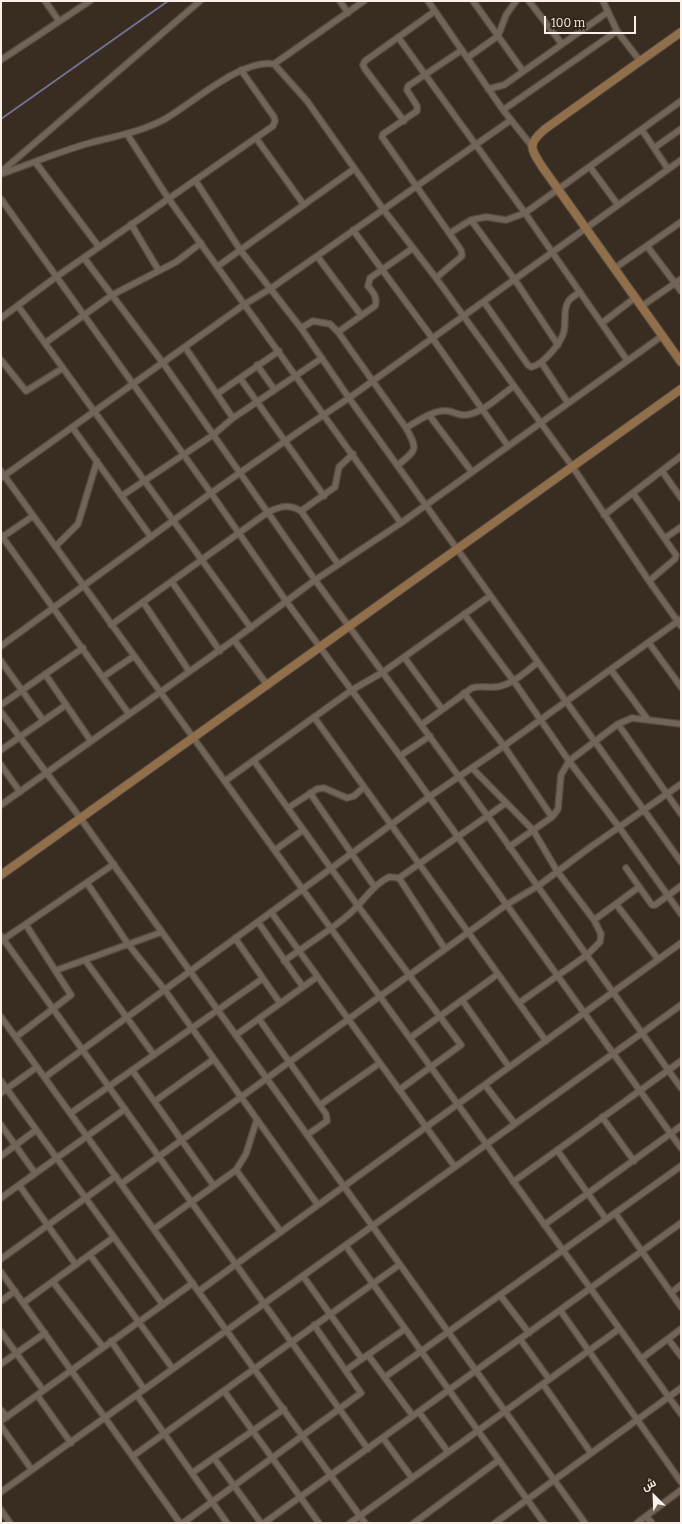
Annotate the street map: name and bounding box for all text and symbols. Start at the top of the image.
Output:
scale bar [546,8,638,34]
text: 100 m [551,16,585,30]
north arrow [634,1476,674,1516]
text: ش [640,1476,658,1493]

